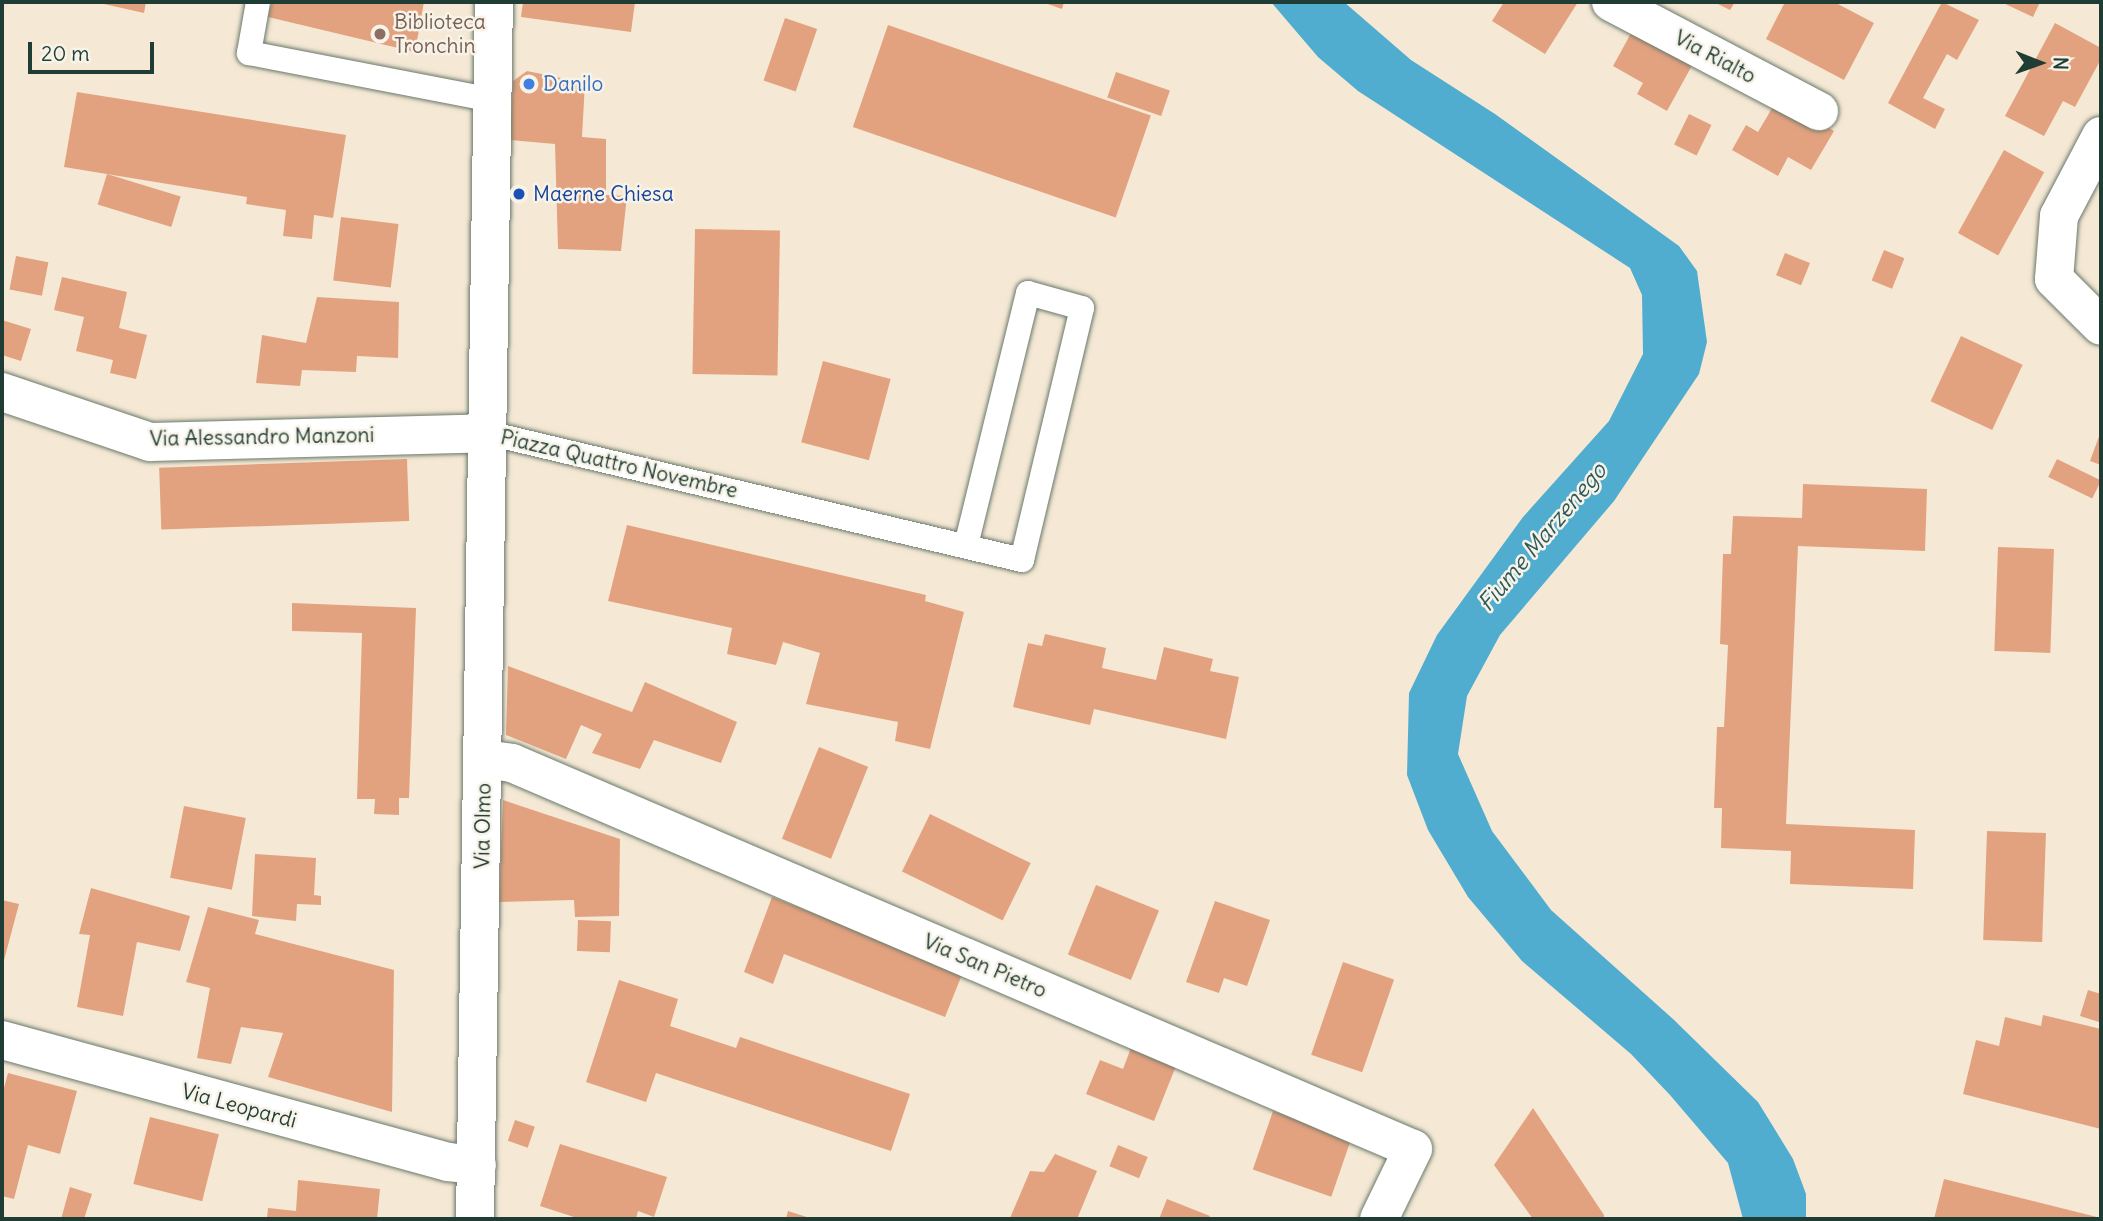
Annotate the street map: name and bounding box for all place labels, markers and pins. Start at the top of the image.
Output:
place label: Biblioteca Tronchin [394,9,486,59]
marker: Biblioteca Tronchin [372,26,388,42]
place label: Danilo [543,71,603,97]
marker: Danilo [521,76,537,92]
place label: Maerne Chiesa [533,181,674,207]
marker: Maerne Chiesa [511,186,527,202]

